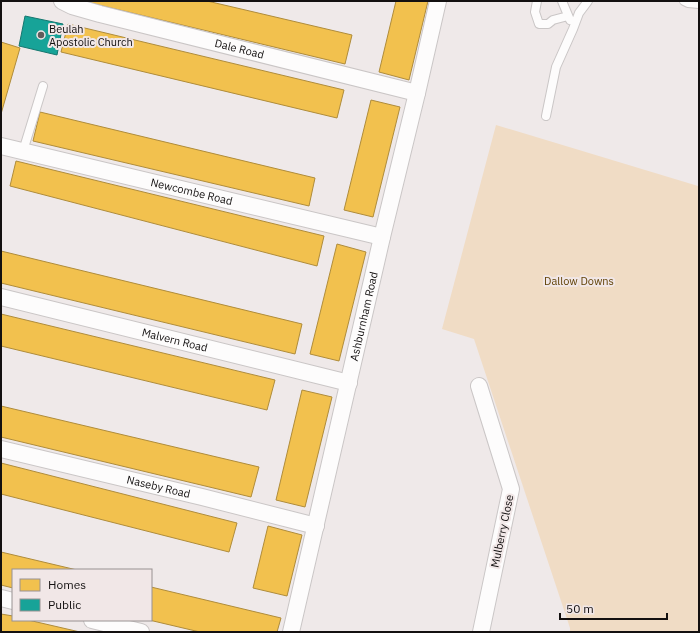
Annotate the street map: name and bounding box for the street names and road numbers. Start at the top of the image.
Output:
street label: Dale Road [213,36,265,62]
street label: Newcombe Road [149,175,234,208]
street label: Ashburnham Road [347,270,381,362]
street label: Malvern Road [140,325,209,355]
street label: Naseby Road [125,472,192,501]
street label: Mulberry Close [487,493,517,569]

